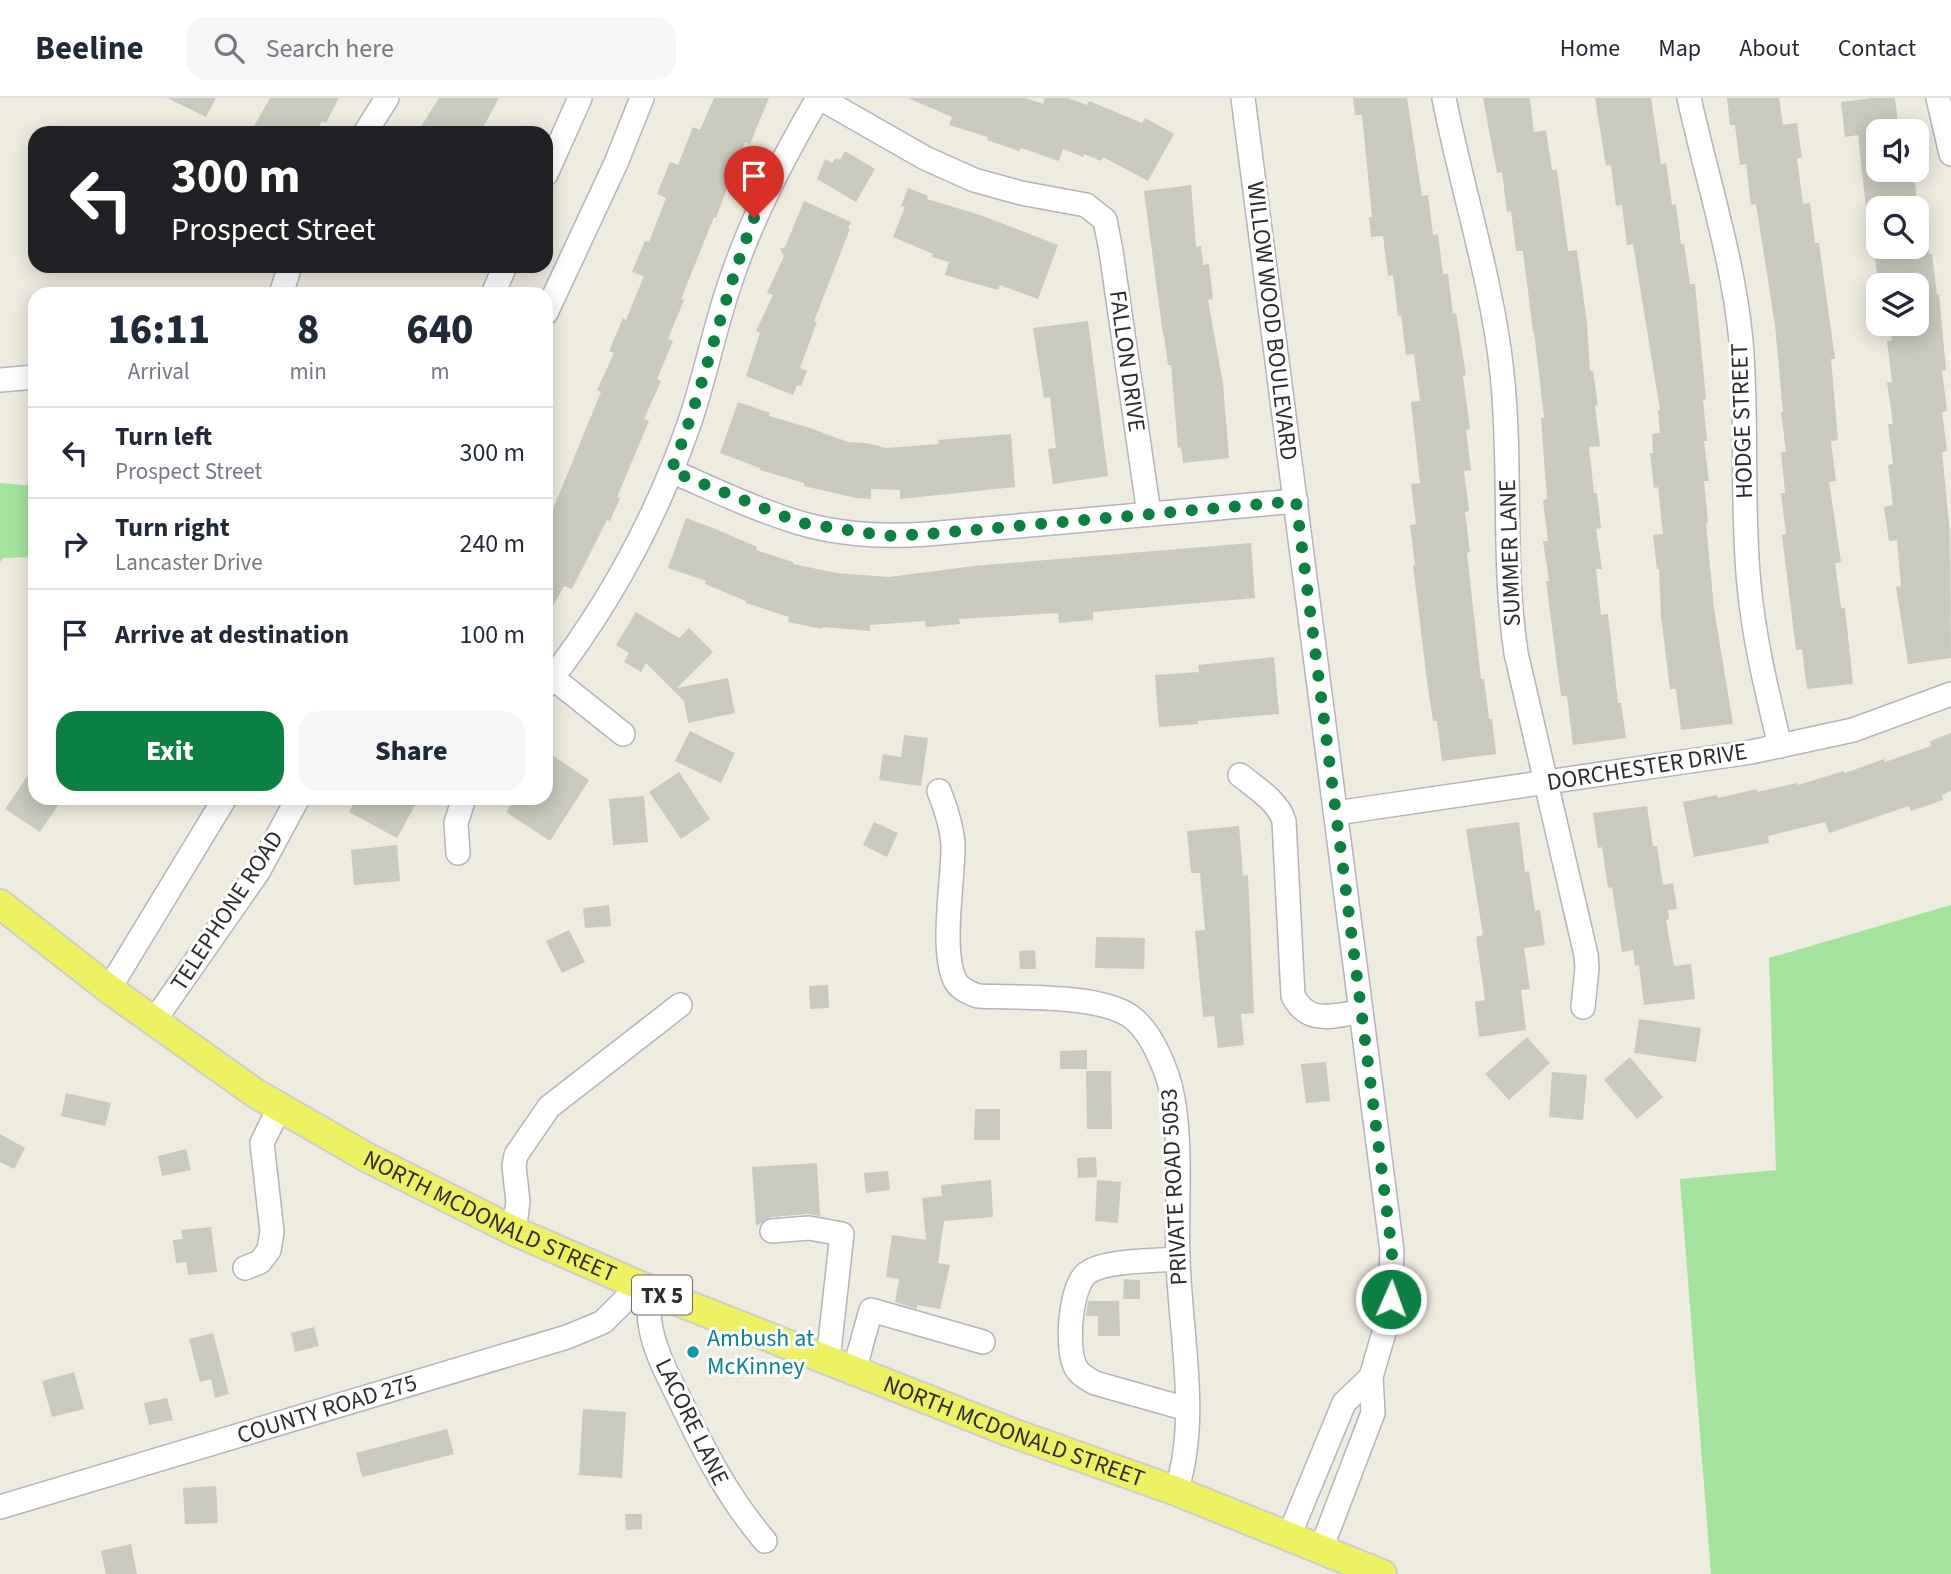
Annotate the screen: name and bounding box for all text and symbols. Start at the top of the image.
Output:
search box [186,17,676,80]
text: Beeline [35,25,144,72]
icon: search [210,29,248,67]
text: Search here [266,30,394,67]
text: Home [1560,31,1620,66]
text: Map [1658,31,1701,66]
text: About [1739,31,1800,66]
text: Contact [1838,31,1916,66]
map controls [1866,119,1929,336]
button: sound [1866,119,1929,182]
text: 300 m [171,142,300,212]
pin [724,146,784,218]
icon: left [56,154,147,245]
icon: arrive [735,157,773,195]
street label: WILLOW WOOD BOULEVARD [1238,180,1306,462]
button: search [1866,196,1929,259]
text: Prospect Street [171,207,376,253]
button: layers [1866,273,1929,336]
street label: FALLON DRIVE [1100,288,1154,434]
text: 16:11 [107,300,210,360]
text: 8 [297,300,319,360]
text: 640 [406,300,474,360]
street label: HODGE STREET [1722,342,1762,499]
text: Arrival [128,355,190,388]
text: min [290,355,327,388]
text: m [430,355,449,388]
text: Turn left [115,418,212,455]
icon: left [56,434,94,472]
text: 300 m [459,434,525,471]
text: Prospect Street [115,455,262,488]
street label: SUMMER LANE [1490,479,1530,627]
text: Turn right [115,509,230,546]
icon: right [56,525,94,563]
text: 240 m [459,525,525,562]
text: Lancaster Drive [115,546,263,579]
icon: arrive [56,616,94,654]
text: Arrive at destination [115,616,349,653]
text: 100 m [459,616,525,653]
button: Exit [56,711,284,791]
button: Share [298,711,525,791]
street label: DORCHESTER DRIVE [1544,734,1750,800]
street label: TELEPHONE ROAD [162,824,292,998]
street label: PRIVATE ROAD 5053 [1151,1088,1197,1286]
street label: NORTH MCDONALD STREET [357,1141,622,1291]
position arrow [1354,1262,1428,1336]
road number: TX 5 [632,1276,692,1314]
place label: Ambush at McKinney [707,1321,814,1384]
marker: Ambush at McKinney [685,1344,701,1360]
street label: LACORE LANE [646,1353,738,1491]
street label: COUNTY ROAD 275 [233,1365,421,1453]
street label: NORTH MCDONALD STREET [878,1366,1150,1496]

